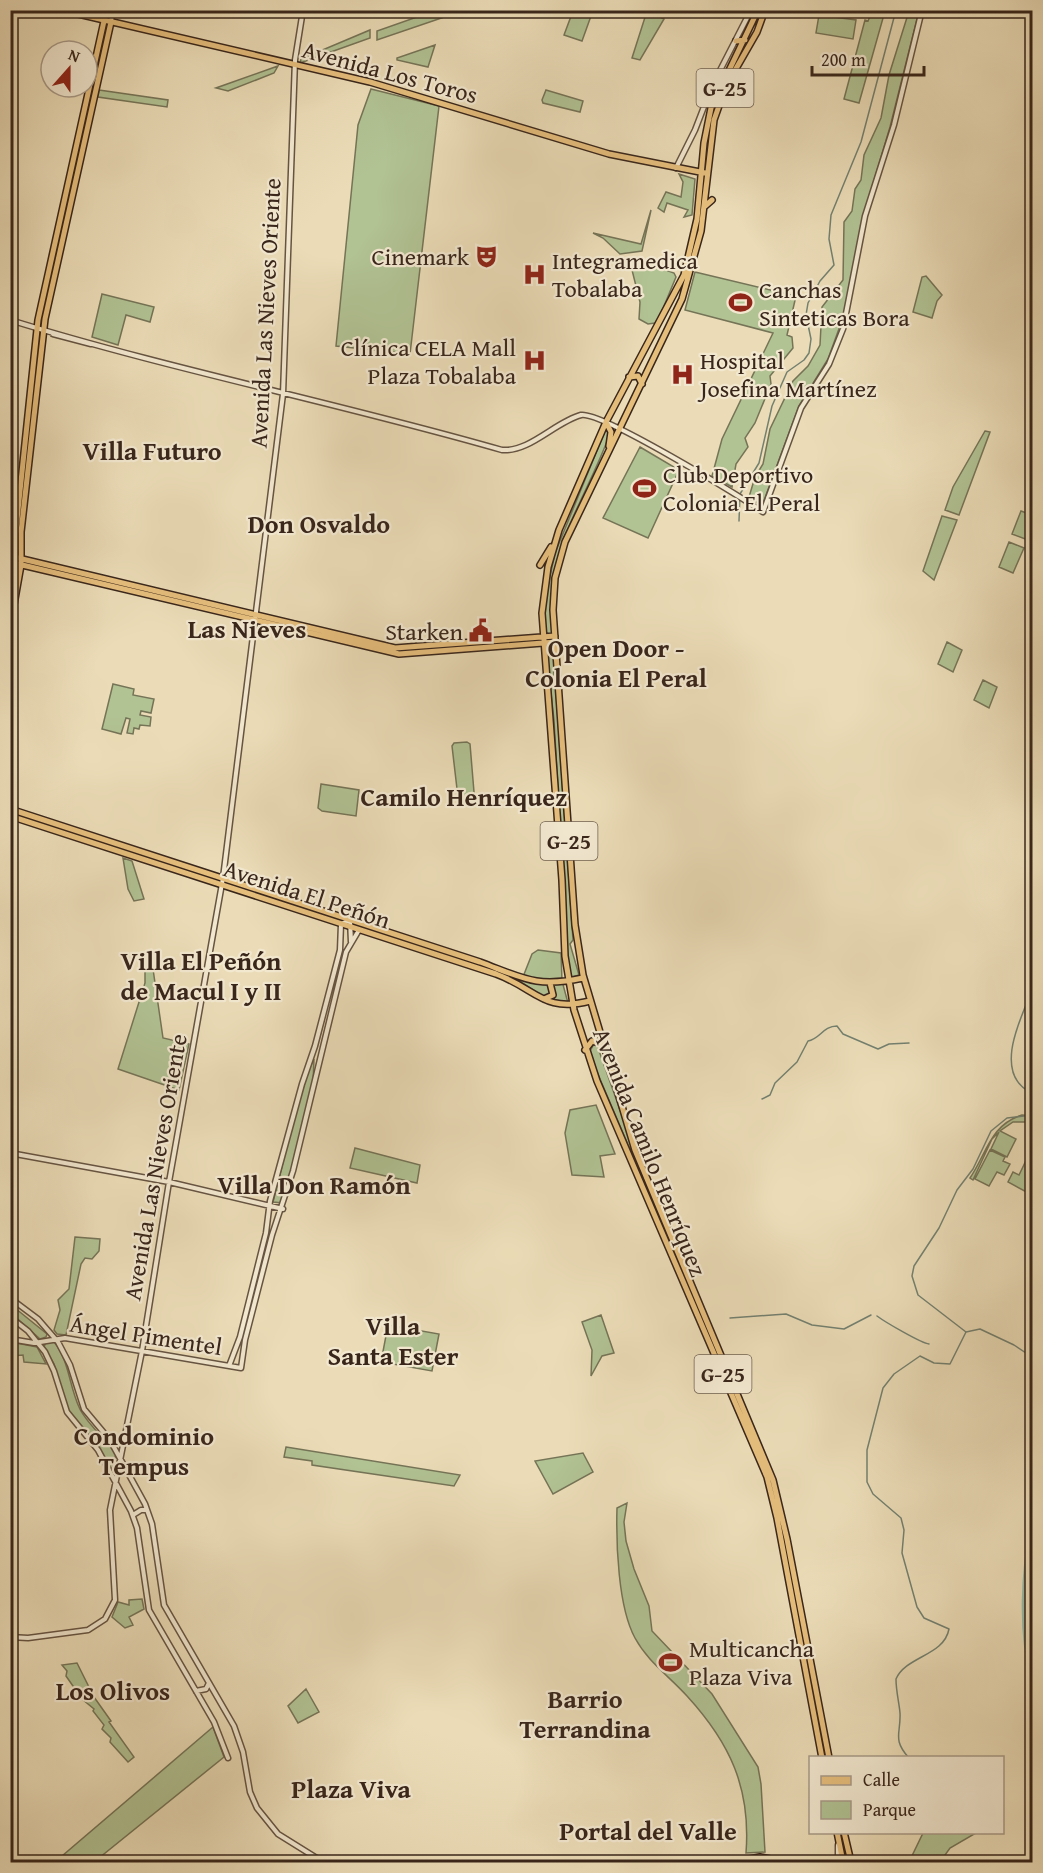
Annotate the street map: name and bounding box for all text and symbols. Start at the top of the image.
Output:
street label: Avenida Los Toros [298,32,482,112]
north arrow [39,39,99,99]
scale bar [812,39,924,77]
text: N [65,42,84,68]
text: 200 m [821,46,866,73]
road number: G-25 [696,69,754,107]
street label: Avenida Las Nieves Oriente [240,177,290,449]
place label: Cinemark [371,239,470,274]
theatre icon: Cinemark [474,243,500,269]
place label: Integramedica Tobalaba [552,243,699,306]
hospital icon: Integramedica Tobalaba [521,261,547,287]
place label: Canchas Sinteticas Bora [759,272,910,335]
sports icon: Canchas Sinteticas Bora [728,290,754,316]
place label: Clínica CELA Mall Plaza Tobalaba [341,330,517,393]
place label: Hospital Josefina Martínez [697,343,877,406]
hospital icon: Clínica CELA Mall Plaza Tobalaba [521,348,547,374]
hospital icon: Hospital Josefina Martínez [669,361,695,387]
district label: Villa Futuro [82,431,222,470]
place label: Club Deportivo Colonia El Peral [663,457,820,520]
sports icon: Club Deportivo Colonia El Peral [632,475,658,501]
district label: Don Osvaldo [248,504,390,543]
district label: Las Nieves [188,609,306,648]
place label: Starken [385,614,464,649]
public building icon: Starken [468,618,494,644]
district label: Open Door - Colonia El Peral [525,628,707,697]
district label: Camilo Henríquez [361,777,567,816]
road number: G-25 [540,822,598,860]
street label: Avenida El Peñón [219,851,395,938]
district label: Villa El Peñón de Macul I y II [121,941,282,1010]
street label: Avenida Camilo Henríquez [584,1022,716,1282]
street label: Avenida Las Nieves Oriente [114,1031,196,1303]
district label: Villa Don Ramón [217,1165,411,1204]
street label: Ángel Pimentel [67,1306,225,1364]
district label: Villa Santa Ester [328,1306,458,1375]
road number: G-25 [694,1355,752,1393]
district label: Condominio Tempus [74,1416,214,1485]
place label: Multicancha Plaza Viva [689,1631,815,1694]
sports icon: Multicancha Plaza Viva [658,1649,684,1675]
district label: Los Olivos [56,1671,170,1710]
district label: Barrio Terrandina [519,1679,651,1748]
legend [809,1756,1004,1834]
text: Calle [863,1766,900,1793]
district label: Plaza Viva [291,1769,411,1808]
text: Parque [863,1796,916,1823]
district label: Portal del Valle [559,1811,737,1850]

